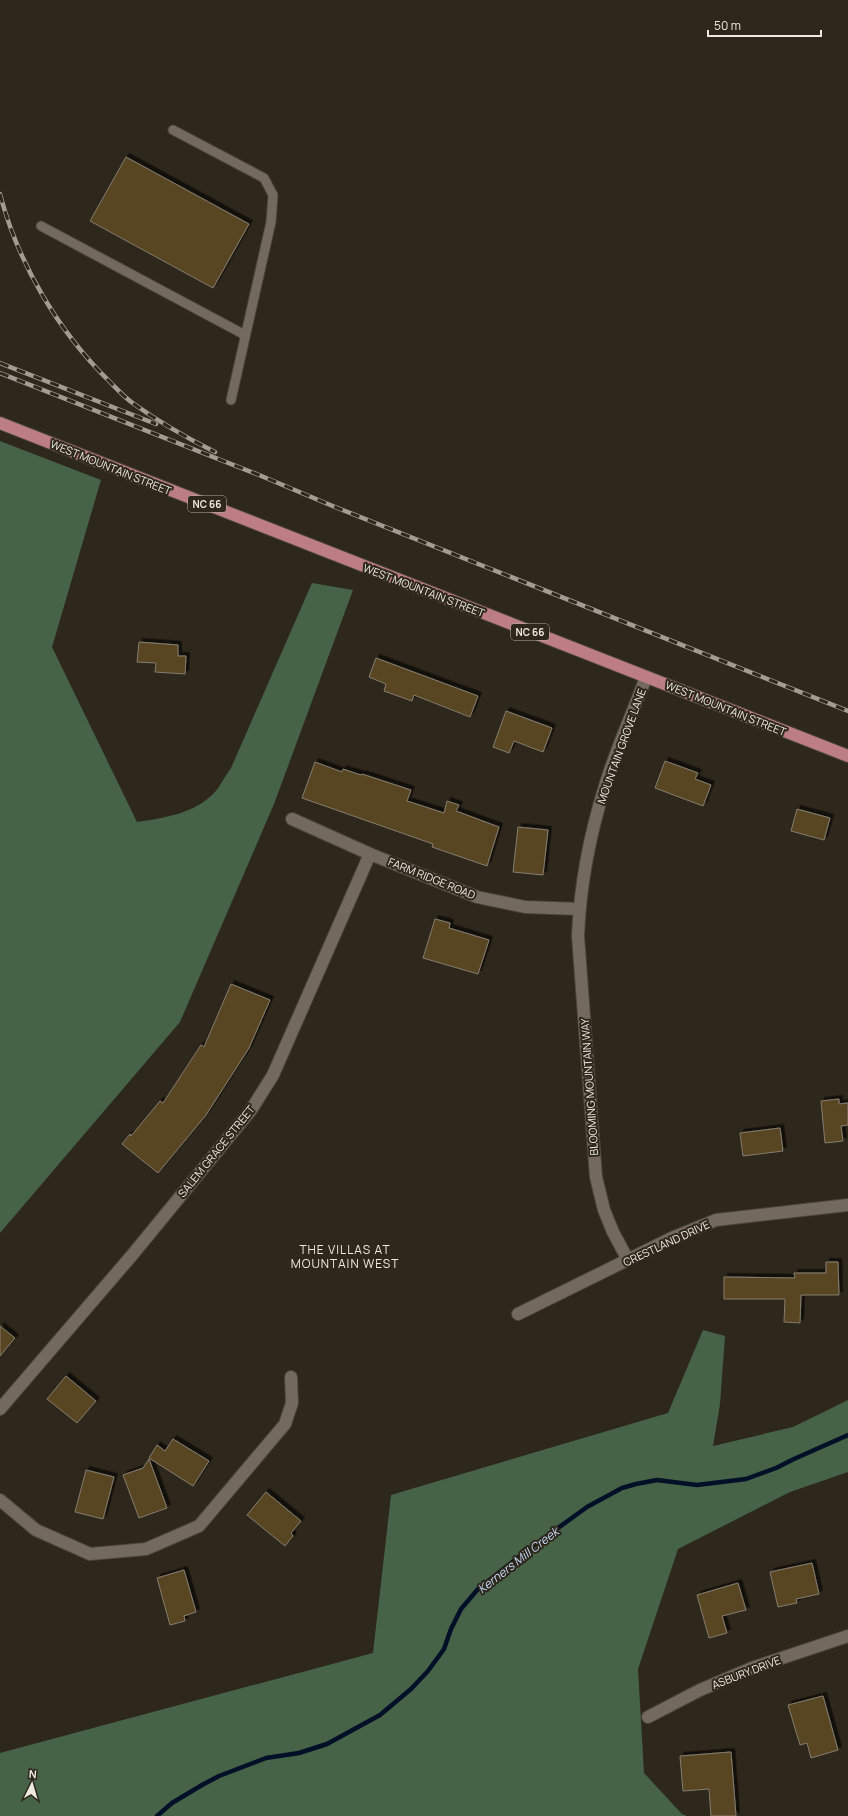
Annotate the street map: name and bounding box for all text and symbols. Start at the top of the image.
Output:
scale bar [708,12,821,38]
text: 50 m [714,17,741,34]
street label: WEST MOUNTAIN STREET [48,436,174,498]
road number: NC 66 [188,496,226,512]
street label: WEST MOUNTAIN STREET [361,560,487,620]
road number: NC 66 [511,624,549,640]
street label: WEST MOUNTAIN STREET [663,677,789,739]
street label: MOUNTAIN GROVE LANE [593,686,649,806]
street label: FARM RIDGE ROAD [386,854,478,902]
street label: BLOOMING MOUNTAIN WAY [577,1017,601,1156]
street label: SALEM GRACE STREET [174,1102,258,1200]
street label: CRESTLAND DRIVE [620,1216,712,1270]
district label: THE VILLAS AT MOUNTAIN WEST [291,1241,399,1272]
water label: Kerners Mill Creek [474,1522,564,1597]
street label: ASBURY DRIVE [709,1652,783,1692]
north arrow [12,1764,52,1804]
text: N [28,1766,38,1781]

